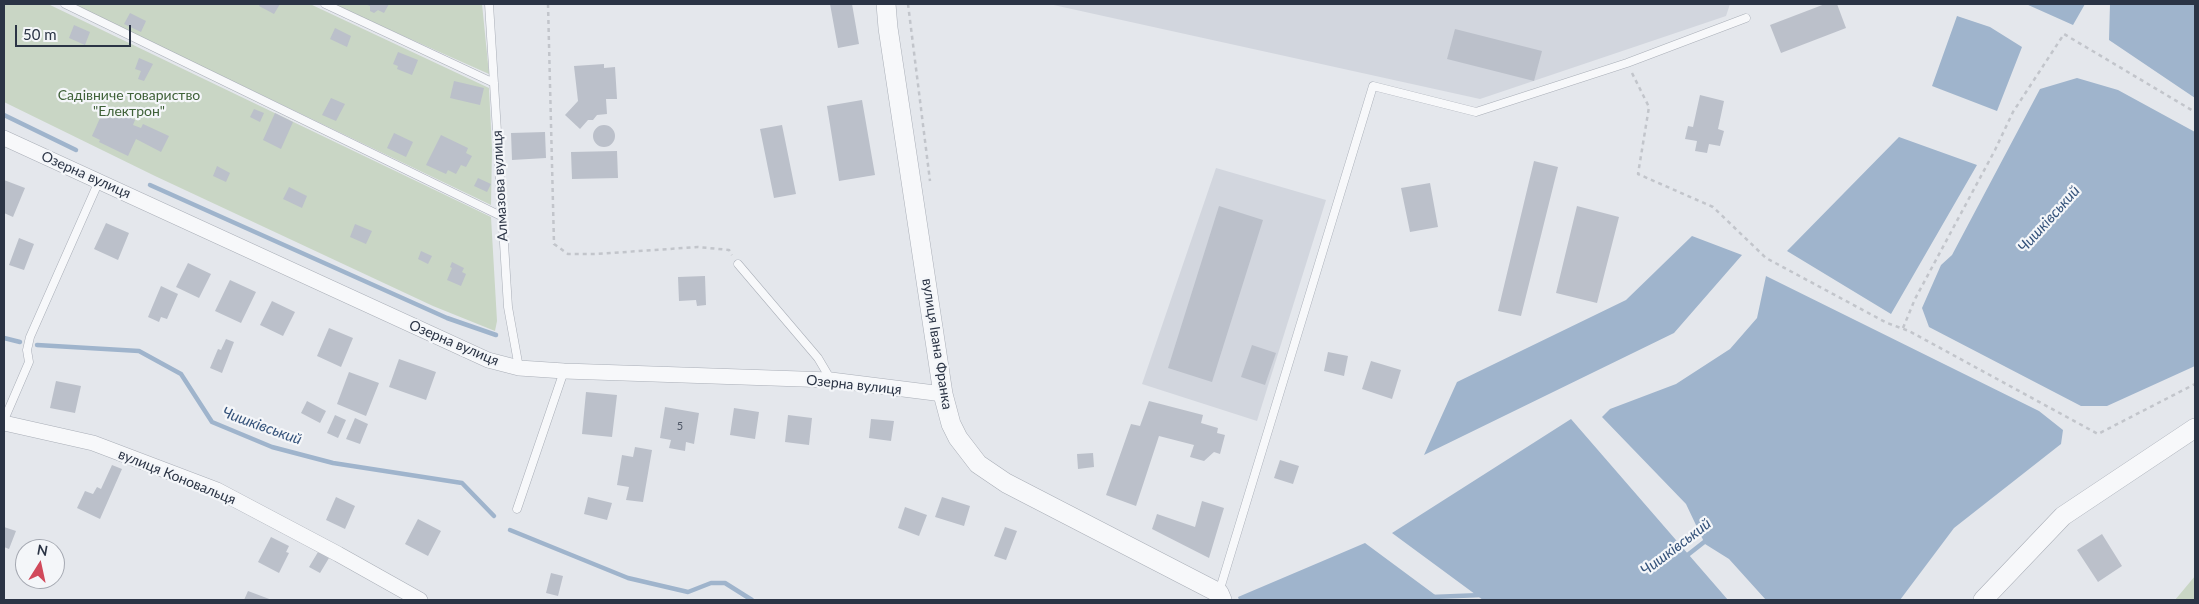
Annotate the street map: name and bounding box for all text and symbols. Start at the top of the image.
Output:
scale bar [18,15,134,47]
text: 50 m [23,25,57,43]
park label: Садівниче товариство "Електрон" [58,87,200,120]
street label: Алмазова вулиця [489,130,511,242]
street label: Озерна вулиця [39,148,133,202]
water label: Чишківський [2014,182,2084,256]
street label: вулиця Івана Франка [918,277,956,411]
street label: Озерна вулиця [407,317,501,369]
street label: Озерна вулиця [805,372,903,398]
water label: Чишківський [220,403,304,449]
house number: 5 [677,419,683,433]
street label: вулиця Коновальця [116,446,238,508]
water label: Чишківський [1637,515,1715,579]
north arrow [15,539,65,589]
text: N [36,540,49,559]

